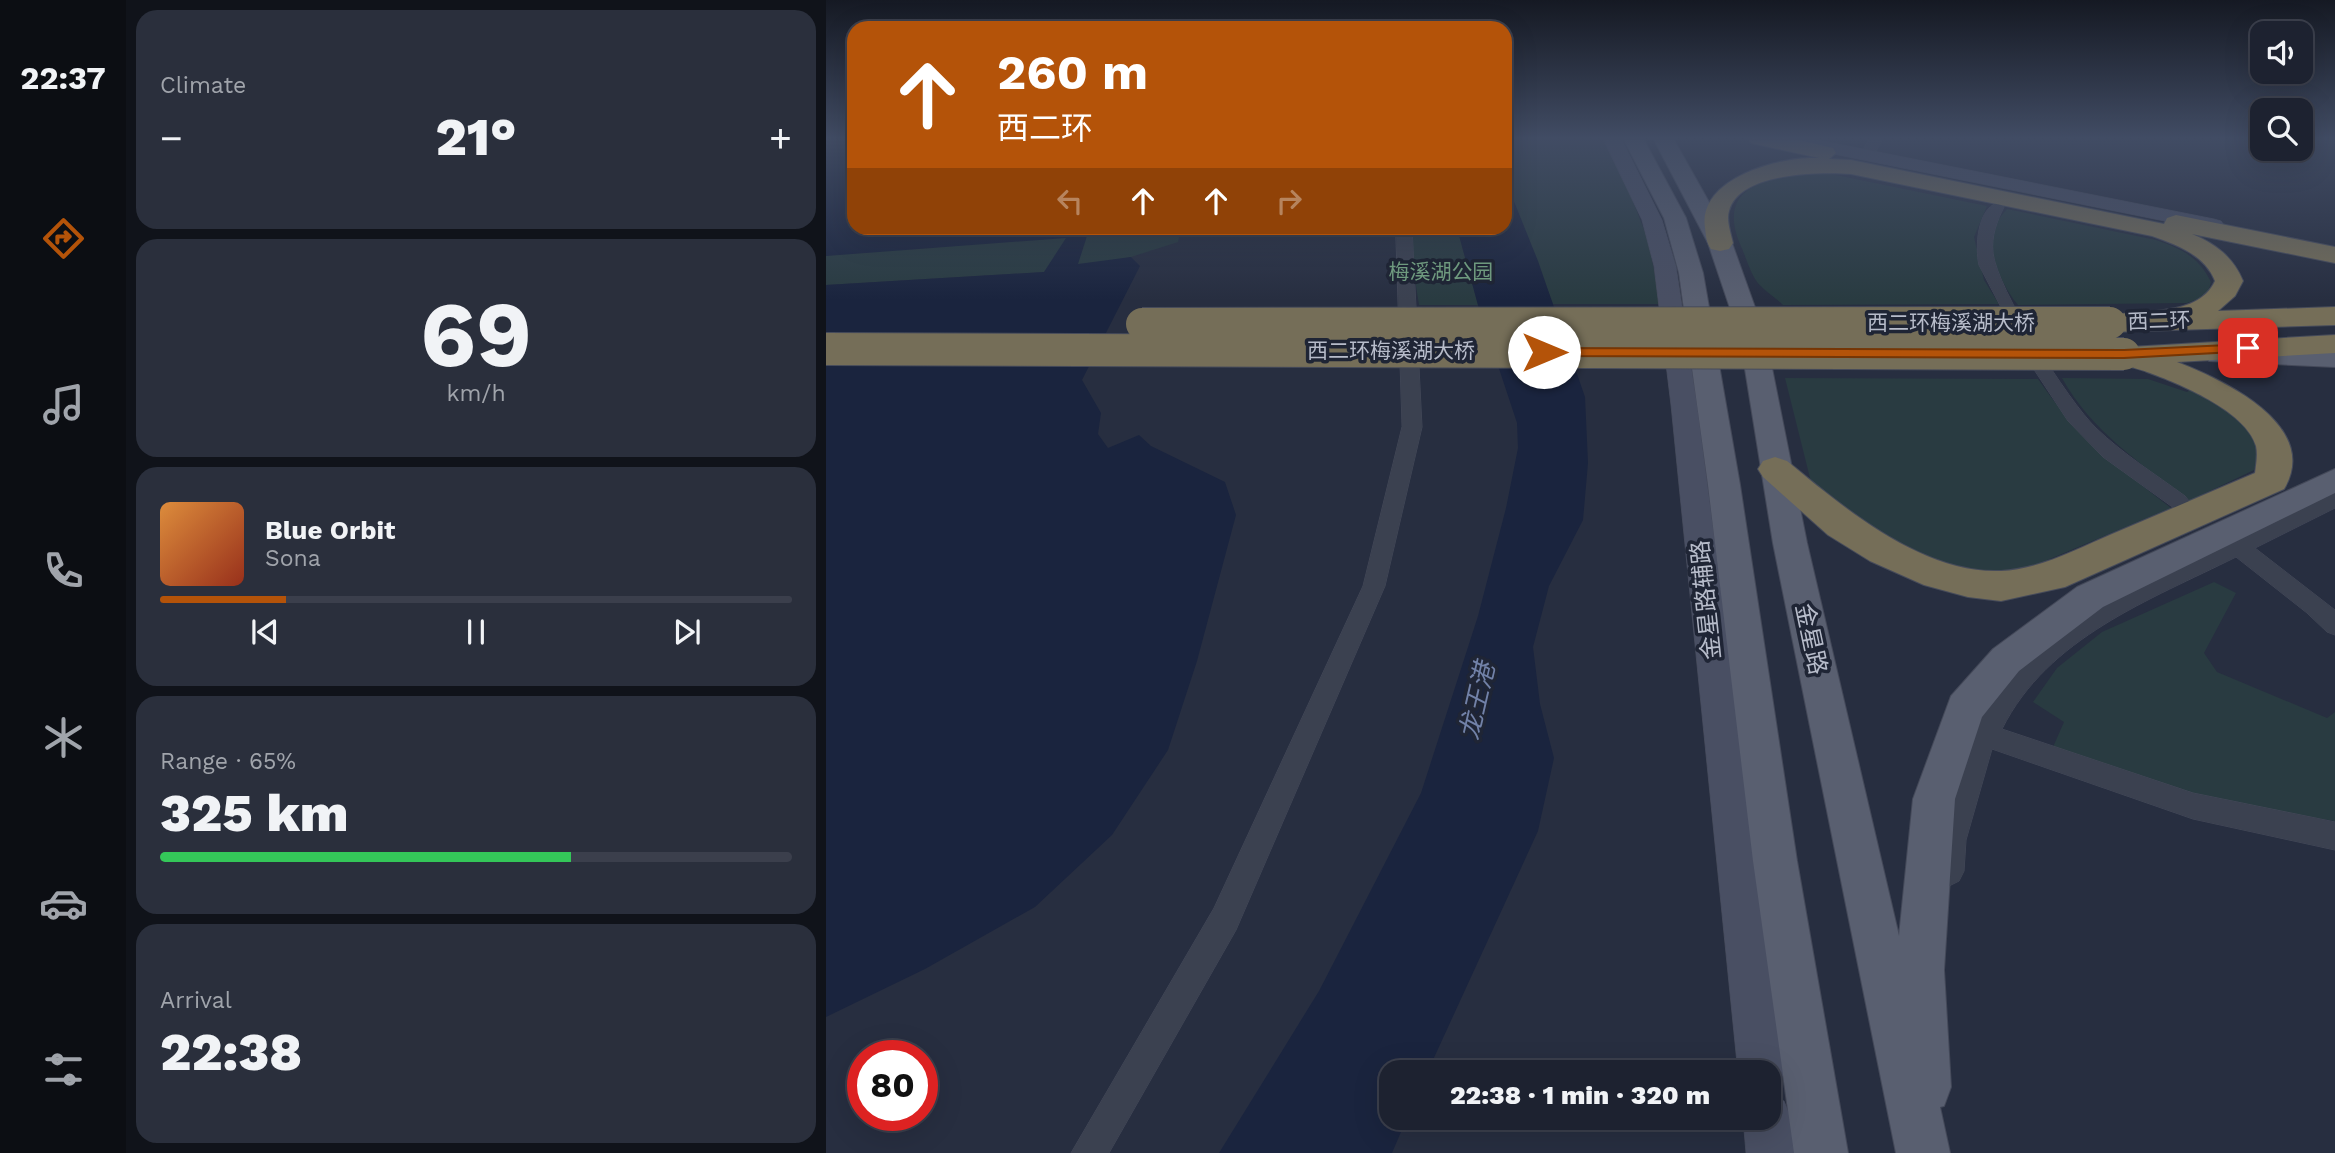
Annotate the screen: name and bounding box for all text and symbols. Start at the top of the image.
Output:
map controls [2250,21,2313,161]
button: sound [2250,21,2313,84]
text: 260 m [997,43,1148,101]
icon: ahead [882,49,973,140]
text: 22:37 [20,59,106,97]
text: Climate [160,72,246,99]
button: search [2250,98,2313,161]
text: 21° [436,107,516,168]
text: 西二环 [997,109,1093,147]
text: − [160,116,183,160]
text: + [769,116,792,160]
icon: left [1051,182,1089,220]
icon: ahead [1124,182,1162,220]
icon: ahead [1197,182,1235,220]
icon: right [1270,182,1308,220]
icon: directions [39,214,88,263]
park label: 梅溪湖公园 [1389,259,1494,284]
text: 69 [420,281,532,388]
street label: 西二环 [2127,307,2191,334]
street label: 西二环梅溪湖大桥 [1867,310,2035,335]
position arrow [1507,315,1581,389]
pin [2218,318,2278,378]
icon: arrive [2229,329,2267,367]
street label: 西二环梅溪湖大桥 [1307,338,1475,363]
icon: music [39,380,88,429]
text: km/h [446,380,506,407]
text: Blue Orbit [265,515,395,545]
street label: 金星路辅路 [1686,539,1726,661]
text: Sona [265,545,321,572]
icon: phone [39,546,88,595]
street label: 金星路 [1790,601,1832,677]
icon: previous [246,613,284,651]
icon: pause [457,613,495,651]
icon: next [668,613,706,651]
water label: 龙王港 [1454,656,1501,742]
icon: climate [39,713,88,762]
text: Range · 65% [160,748,296,775]
text: 325 km [160,783,349,844]
icon: car [39,879,88,928]
text: Arrival [160,987,232,1014]
text: 22:38 [160,1022,302,1083]
speed limit sign: 80 [847,1040,938,1131]
icon: filters [39,1045,88,1094]
text: 22:38 · 1 min · 320 m [1450,1080,1710,1110]

